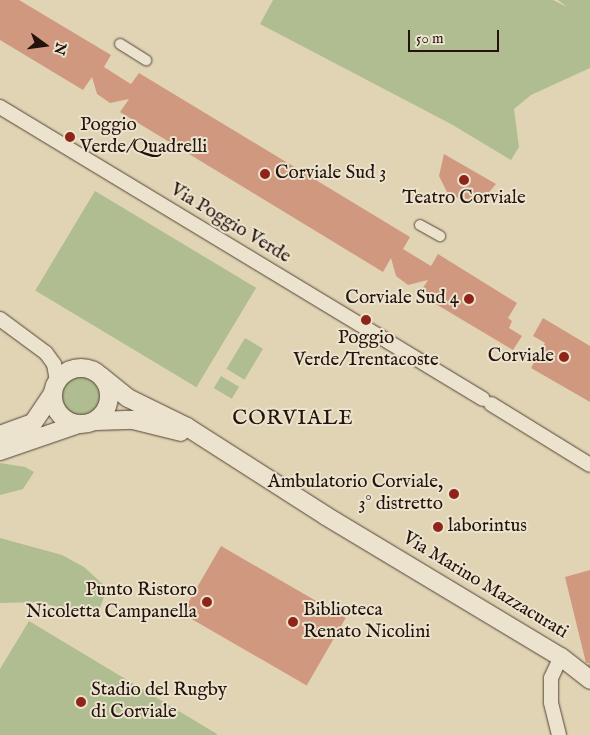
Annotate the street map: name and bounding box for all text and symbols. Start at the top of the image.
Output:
north arrow [20,20,70,70]
scale bar [410,20,501,52]
text: 50 m [416,29,444,48]
text: N [49,41,70,57]
place label: Poggio Verde/Quadrelli [80,115,207,159]
marker: Poggio Verde/Quadrelli [64,131,76,143]
place label: Corviale Sud 3 [275,163,386,185]
marker: Corviale Sud 3 [259,168,271,180]
marker: Teatro Corviale [458,174,470,186]
street label: Via Poggio Verde [166,179,294,269]
place label: Teatro Corviale [402,188,526,210]
place label: Corviale Sud 4 [345,288,459,310]
marker: Corviale Sud 4 [463,293,475,305]
marker: Poggio Verde/Trentacoste [360,314,372,326]
place label: Poggio Verde/Trentacoste [293,328,439,372]
place label: Corviale [488,346,554,368]
marker: Corviale [558,351,570,363]
district label: CORVIALE [231,406,355,432]
place label: Ambulatorio Corviale, 3° distretto [268,472,443,516]
marker: Ambulatorio Corviale, 3° distretto [447,487,461,501]
place label: laborintus [448,516,527,538]
marker: laborintus [432,521,444,533]
street label: Via Marino Mazzacurati [398,528,572,644]
place label: Punto Ristoro Nicoletta Campanella [26,580,197,624]
marker: Punto Ristoro Nicoletta Campanella [201,596,213,608]
place label: Biblioteca Renato Nicolini [303,600,430,644]
marker: Biblioteca Renato Nicolini [287,616,299,628]
place label: Stadio del Rugby di Corviale [91,680,227,724]
marker: Stadio del Rugby di Corviale [75,696,87,708]

